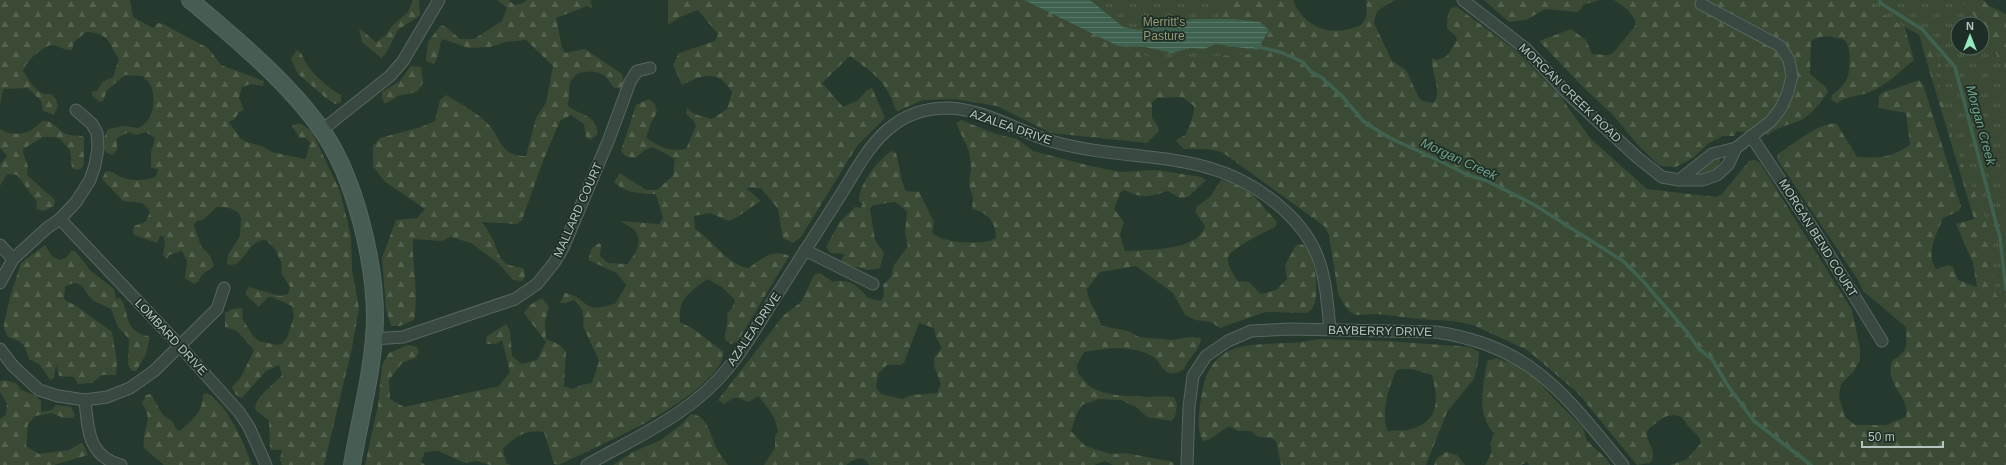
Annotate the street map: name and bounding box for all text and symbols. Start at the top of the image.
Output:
park label: Merritt's Pasture [1143,15,1185,43]
north arrow [1950,16,1990,56]
text: N [1966,20,1974,32]
street label: MORGAN CREEK ROAD [1516,40,1624,146]
water label: Morgan Creek [1963,83,1999,168]
street label: AZALEA DRIVE [968,106,1054,148]
water label: Morgan Creek [1419,135,1501,184]
street label: MALLARD COURT [551,160,606,260]
street label: MORGAN BEND COURT [1776,176,1860,300]
street label: AZALEA DRIVE [724,290,784,368]
street label: LOMBARD DRIVE [132,296,210,378]
street label: BAYBERRY DRIVE [1328,323,1432,339]
scale bar [1862,423,1943,449]
text: 50 m [1868,430,1895,444]

